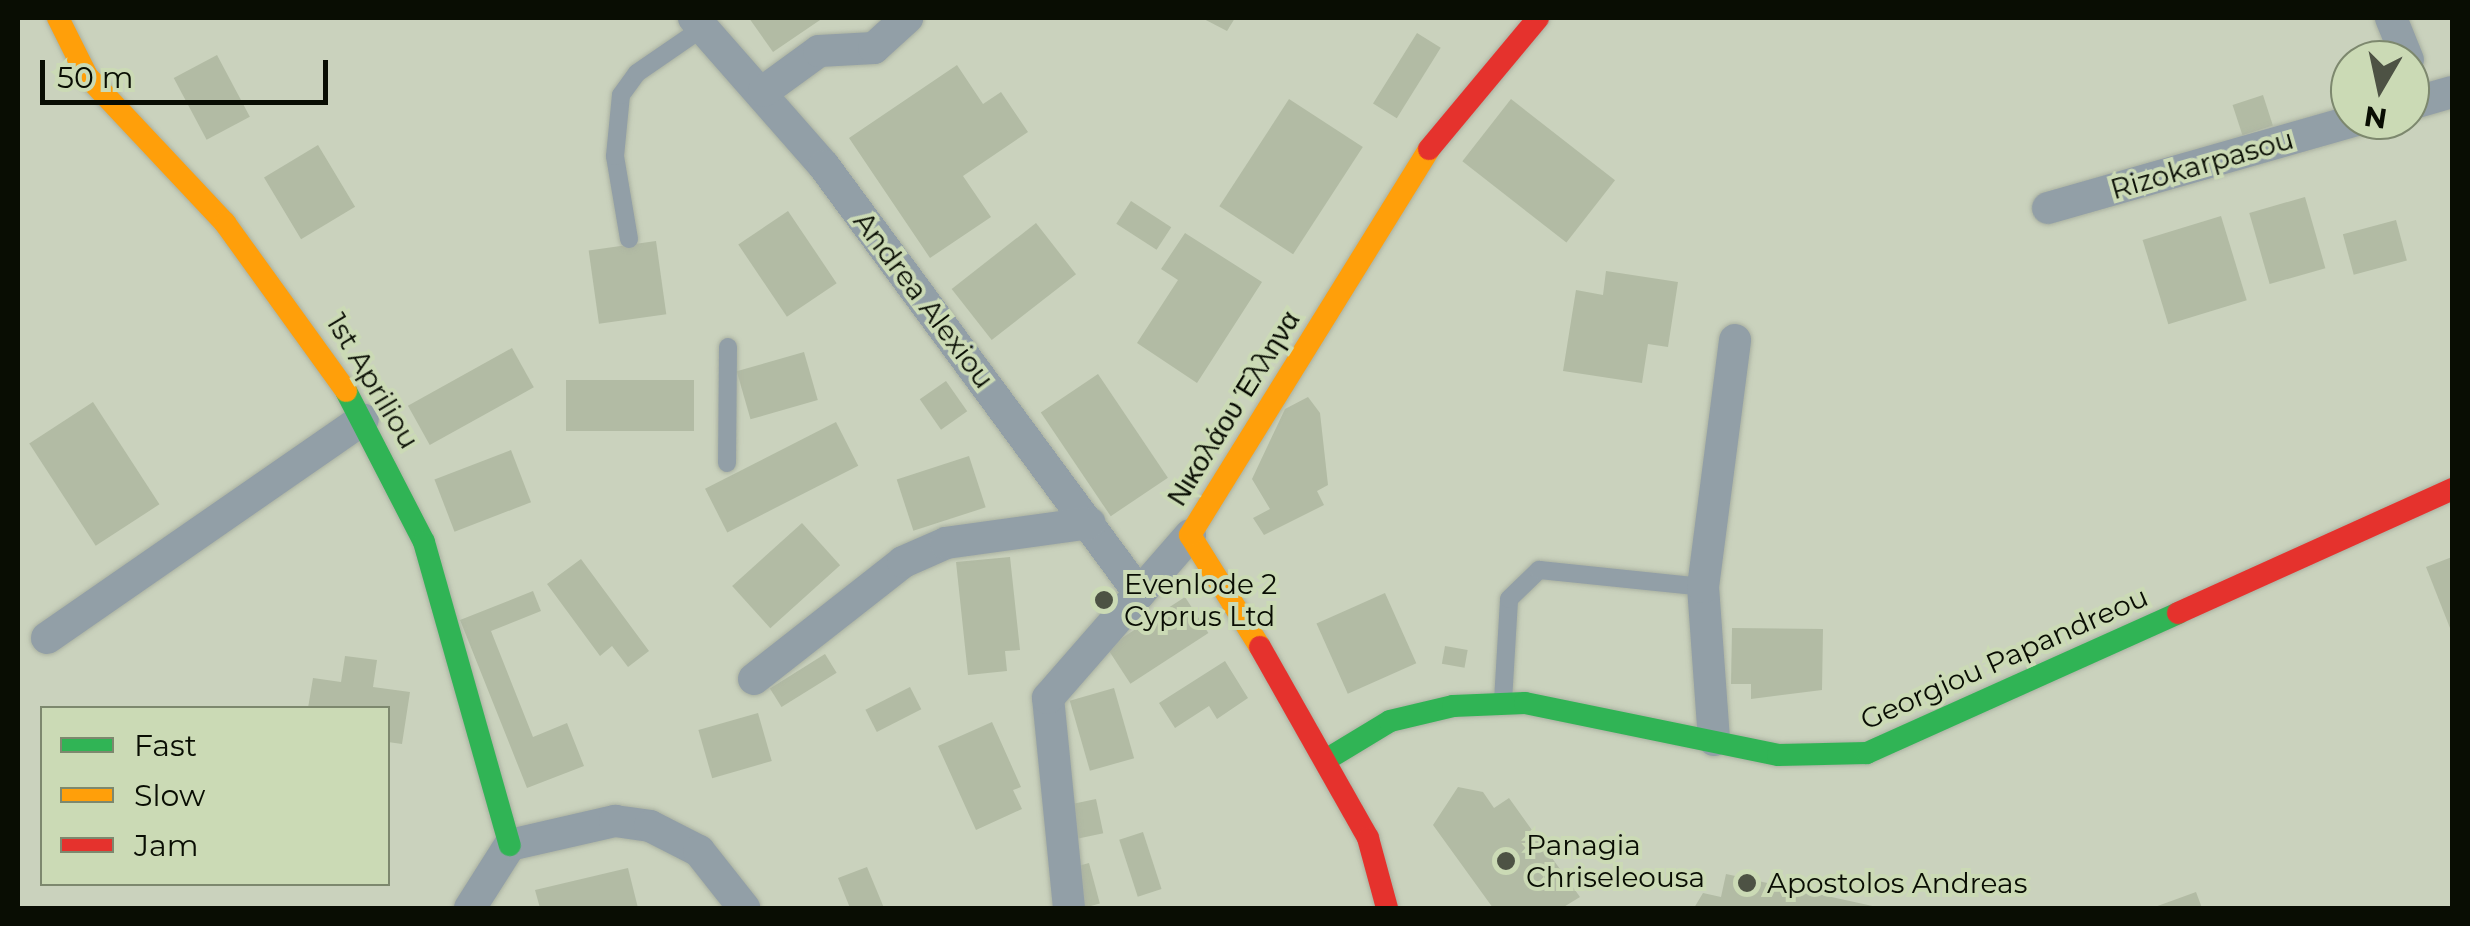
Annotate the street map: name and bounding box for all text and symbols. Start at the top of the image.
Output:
scale bar [45,40,332,102]
north arrow [2330,40,2430,140]
text: 50 m [57,59,134,96]
text: N [2362,99,2389,136]
street label: Rizokarpasou [2107,122,2297,206]
street label: Andrea Alexiou [847,205,1001,395]
street label: Νικολάου Έλληνα [1160,304,1306,512]
street label: 1st Apriliou [320,307,426,455]
place label: Evenlode 2 Cyprus Ltd [1124,567,1277,633]
street label: Georgiou Papandreou [1855,579,2153,737]
marker: Evenlode 2 Cyprus Ltd [1093,589,1115,611]
legend [40,706,390,886]
text: Fast [134,727,197,764]
text: Slow [134,777,205,814]
text: Jam [134,827,199,864]
place label: Panagia Chriseleousa [1526,828,1705,894]
marker: Panagia Chriseleousa [1495,850,1517,872]
place label: Apostolos Andreas [1767,866,2027,900]
marker: Apostolos Andreas [1736,872,1758,894]

